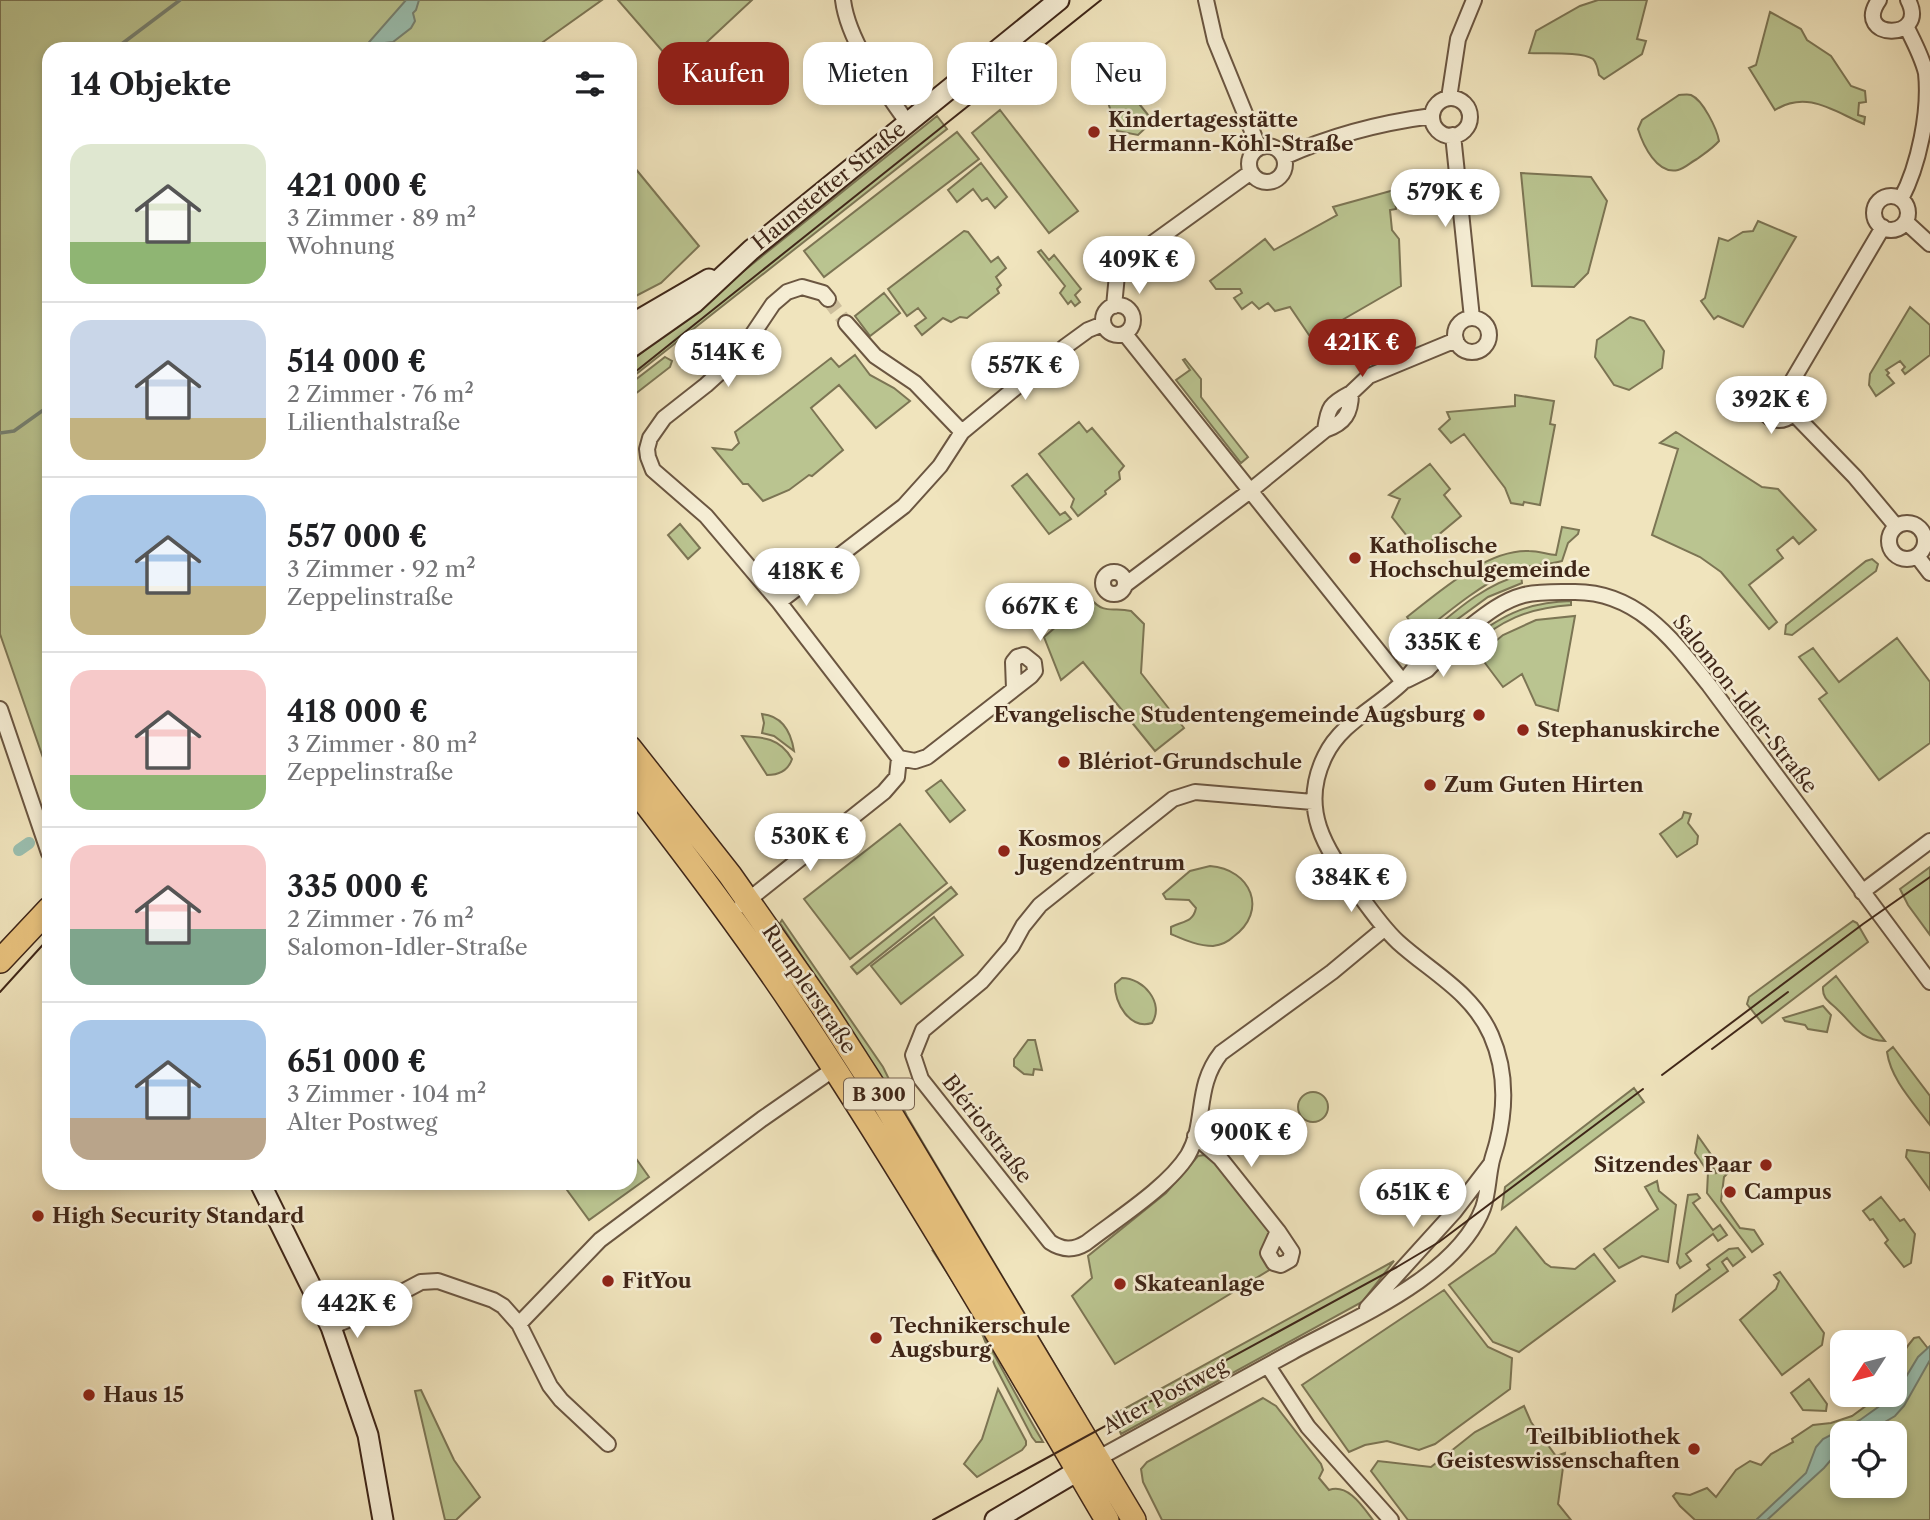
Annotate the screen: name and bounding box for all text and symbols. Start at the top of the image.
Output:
chip: Kaufen [658,42,789,105]
chip: Mieten [803,42,933,105]
chip: Filter [947,42,1057,105]
chip: Neu [1071,42,1166,105]
icon: filters [571,65,609,103]
text: 14 Objekte [70,66,231,103]
place label: Kindertagesstätte Hermann-Köhl-Straße [1108,107,1354,156]
street label: Haunstetter Straße [747,116,910,255]
marker: Kindertagesstätte Hermann-Köhl-Straße [1086,124,1102,140]
text: 421 000 € [287,167,427,204]
pin: 579K € [1388,170,1502,229]
icon: home [126,172,210,256]
text: 579K € [1407,178,1483,206]
text: 3 Zimmer · 89 m² [287,204,476,232]
text: Wohnung [287,232,394,260]
pin: 409K € [1082,236,1196,296]
text: 409K € [1099,245,1179,273]
pin: 421K € [1305,320,1419,379]
text: 421K € [1324,328,1400,356]
pin: 514K € [671,330,785,389]
text: 514K € [691,338,765,366]
pin: 557K € [968,342,1082,402]
text: 514 000 € [287,343,426,380]
icon: home [126,348,210,432]
text: 557K € [987,351,1063,379]
pin: 392K € [1714,376,1828,436]
text: 2 Zimmer · 76 m² [287,380,474,408]
text: 392K € [1732,385,1810,413]
text: Lilienthalstraße [287,408,460,436]
text: 557 000 € [287,518,427,555]
icon: home [126,523,210,607]
place label: Katholische Hochschulgemeinde [1369,533,1590,582]
pin: 418K € [749,548,863,608]
marker: Katholische Hochschulgemeinde [1347,550,1363,566]
text: 3 Zimmer · 92 m² [287,555,476,583]
text: 418K € [768,557,844,585]
text: Zeppelinstraße [287,583,453,611]
pin: 667K € [983,584,1097,643]
text: 667K € [1001,592,1079,620]
street label: Salomon-Idler-Straße [1668,609,1823,798]
pin: 335K € [1386,620,1500,679]
text: 335K € [1405,628,1481,656]
text: 418 000 € [287,693,428,730]
icon: home [126,698,210,782]
place label: Evangelische Studentengemeinde Augsburg [993,702,1466,727]
marker: Evangelische Studentengemeinde Augsburg [1471,707,1487,723]
place label: Stephanuskirche [1537,717,1720,742]
marker: Stephanuskirche [1515,722,1531,738]
text: 3 Zimmer · 80 m² [287,730,477,758]
place label: Blériot-Grundschule [1078,749,1302,774]
marker: Blériot-Grundschule [1056,754,1072,770]
text: Zeppelinstraße [287,758,453,786]
place label: Zum Guten Hirten [1444,772,1644,797]
marker: Zum Guten Hirten [1422,777,1438,793]
pin: 530K € [753,814,867,873]
text: 530K € [771,822,849,850]
place label: Kosmos Jugendzentrum [1014,826,1185,875]
marker: Kosmos Jugendzentrum [996,843,1012,859]
pin: 384K € [1294,855,1408,914]
text: 384K € [1312,863,1391,891]
text: 335 000 € [287,868,429,905]
icon: home [126,873,210,957]
text: 2 Zimmer · 76 m² [287,905,474,933]
street label: Rumplerstraße [757,919,862,1058]
text: Salomon-Idler-Straße [287,933,528,961]
text: 651 000 € [287,1043,426,1080]
icon: home [126,1048,210,1132]
street label: Blériotstraße [937,1070,1037,1188]
road number: B 300 [844,1078,914,1110]
text: 3 Zimmer · 104 m² [287,1080,487,1108]
text: Alter Postweg [287,1108,437,1136]
pin: 900K € [1194,1110,1308,1169]
text: 900K € [1210,1118,1292,1146]
place label: Sitzendes Paar [1594,1152,1753,1177]
marker: Sitzendes Paar [1758,1157,1774,1173]
pin: 651K € [1356,1170,1470,1229]
text: 651K € [1375,1178,1451,1206]
place label: Campus [1744,1179,1832,1204]
marker: Campus [1722,1184,1738,1200]
place label: High Security Standard [52,1203,304,1228]
marker: High Security Standard [30,1208,46,1224]
place label: FitYou [622,1268,692,1293]
place label: Skateanlage [1134,1271,1265,1296]
marker: FitYou [600,1273,616,1289]
marker: Skateanlage [1112,1276,1128,1292]
pin: 442K € [300,1280,414,1340]
text: 442K € [317,1289,397,1317]
place label: Technikerschule Augsburg [889,1313,1070,1362]
marker: Technikerschule Augsburg [868,1330,884,1346]
north arrow [1830,1330,1908,1407]
map controls [1830,1330,1907,1498]
street label: Alter Postweg [1097,1352,1232,1439]
place label: Haus 15 [103,1382,184,1407]
marker: Haus 15 [81,1387,97,1403]
button: locate [1830,1421,1907,1498]
place label: Teilbibliothek Geisteswissenschaften [1437,1424,1681,1473]
marker: Teilbibliothek Geisteswissenschaften [1686,1441,1702,1457]

